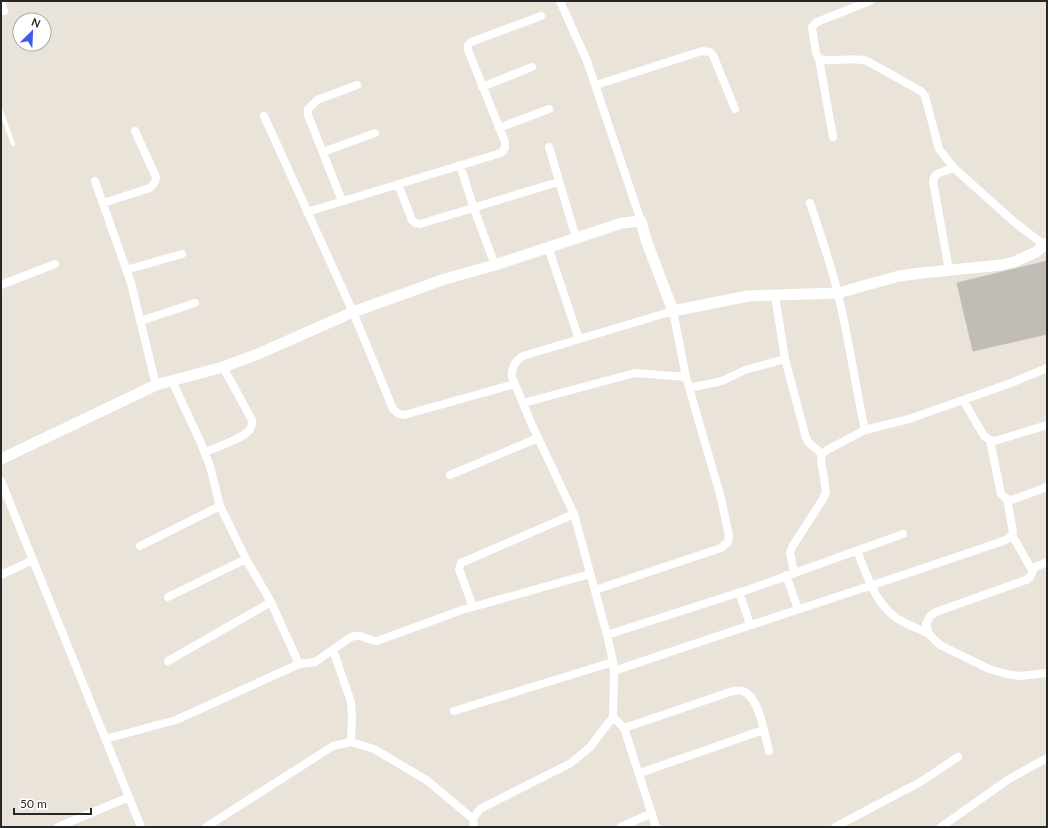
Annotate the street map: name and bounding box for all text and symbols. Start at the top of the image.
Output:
north arrow [12,12,52,52]
text: N [30,15,43,30]
scale bar [14,790,91,816]
text: 50 m [20,796,47,811]

